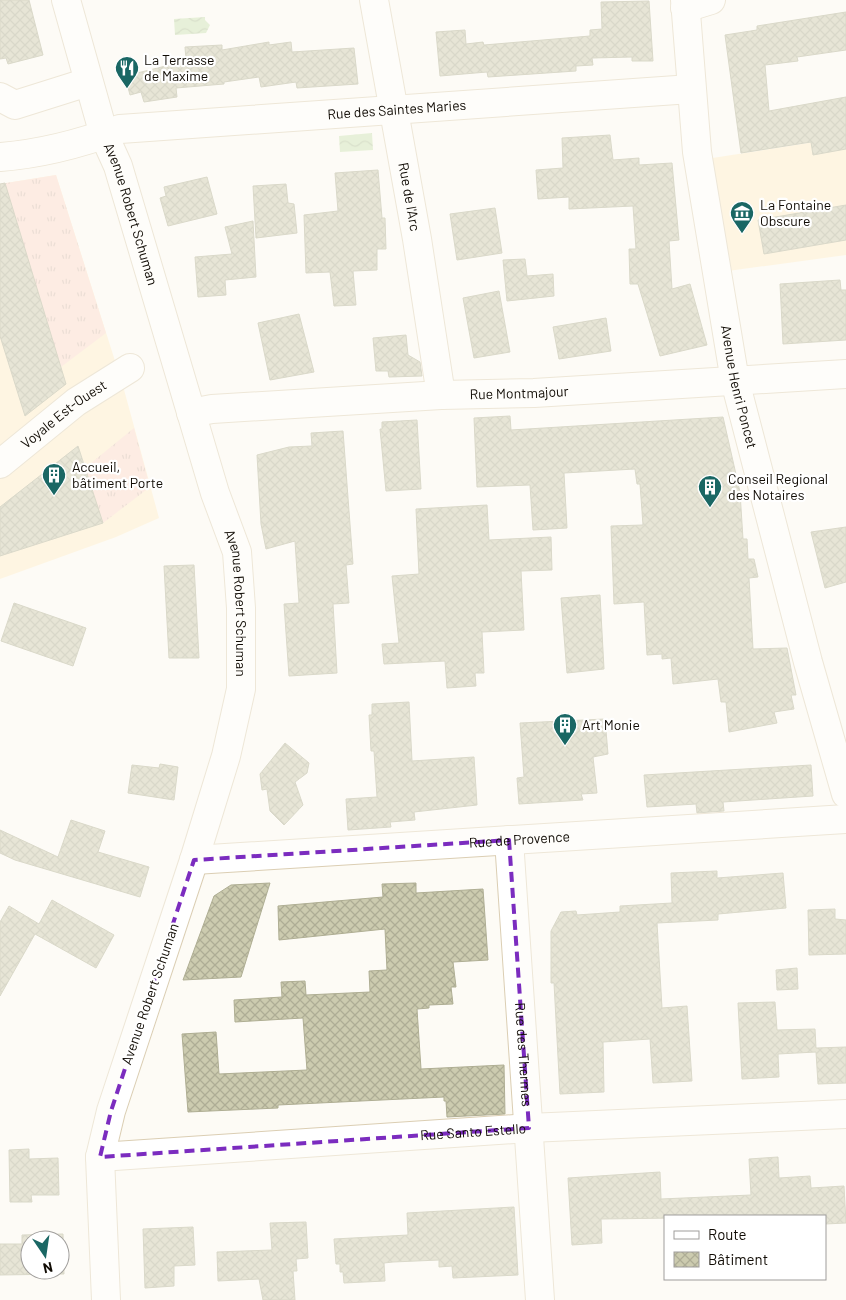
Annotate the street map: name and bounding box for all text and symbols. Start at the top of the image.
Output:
place label: La Terrasse de Maxime [144,51,214,84]
restaurant icon: La Terrasse de Maxime [114,55,140,89]
street label: Rue des Saintes Maries [327,96,467,122]
street label: Avenue Robert Schuman [101,140,162,287]
street label: Rue de l'Arc [395,161,424,232]
place label: La Fontaine Obscure [760,196,831,229]
museum icon: La Fontaine Obscure [729,200,755,234]
street label: Avenue Henri Poncet [718,324,761,450]
street label: Voyale Est-Ouest [17,376,109,452]
street label: Rue Montmajour [469,382,569,402]
place label: Accueil, bâtiment Porte [72,458,163,491]
building icon: Accueil, bâtiment Porte [41,462,67,496]
place label: Conseil Regional des Notaires [728,470,828,503]
building icon: Conseil Regional des Notaires [697,474,723,508]
street label: Avenue Robert Schuman [221,527,250,677]
building icon: Art Monie [552,712,578,746]
place label: Art Monie [582,716,640,733]
street label: Rue de Provence [468,827,570,851]
street label: Avenue Robert Schuman [117,921,182,1067]
street label: Rue des Thermes [512,1002,536,1107]
street label: Rue Santo Estello [420,1119,527,1143]
legend [664,1215,826,1280]
text: Route [708,1225,747,1243]
north arrow [20,1230,70,1280]
text: Bâtiment [708,1250,768,1268]
text: N [42,1259,54,1277]

